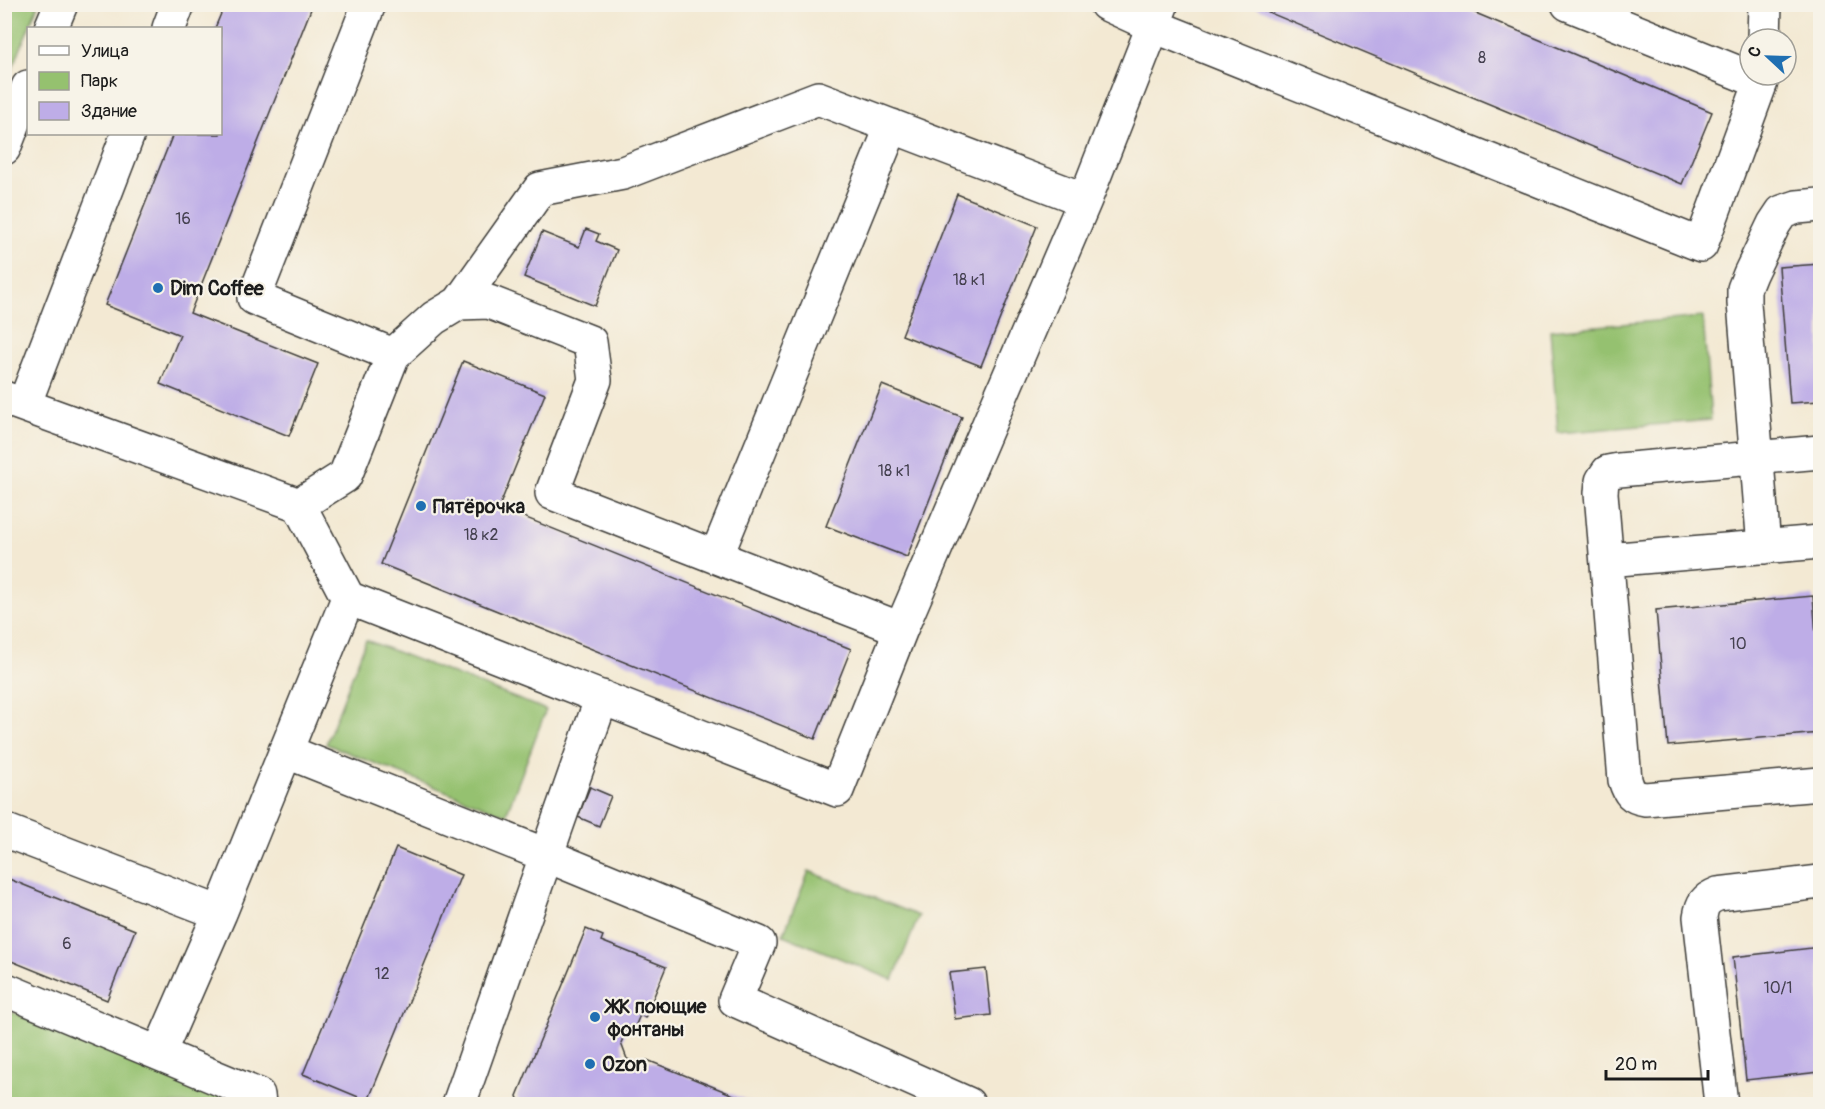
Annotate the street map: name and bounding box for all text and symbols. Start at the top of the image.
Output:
legend [27,27,222,135]
north arrow [1738,27,1798,87]
text: Улица [81,40,129,63]
text: С [1744,43,1766,60]
house number: 8 [1478,48,1486,68]
text: Парк [81,70,118,93]
text: Здание [81,100,137,123]
house number: 16 [175,209,191,229]
house number: 18 к1 [953,270,985,290]
place label: Dim Coffee [170,276,265,301]
marker: Dim Coffee [151,281,165,295]
house number: 18 к1 [878,461,910,481]
place label: Пятёрочка [433,494,525,519]
marker: Пятёрочка [414,499,428,513]
house number: 18 к2 [464,525,499,545]
house number: 10 [1729,634,1747,654]
house number: 6 [62,934,72,954]
house number: 12 [374,964,390,984]
house number: 10/1 [1763,978,1793,998]
place label: ЖК поющие фонтаны [604,994,707,1042]
marker: ЖК поющие фонтаны [588,1010,602,1024]
scale bar [1606,1043,1708,1081]
place label: Ozon [602,1052,647,1077]
text: 20 m [1615,1053,1657,1076]
marker: Ozon [583,1057,597,1071]

